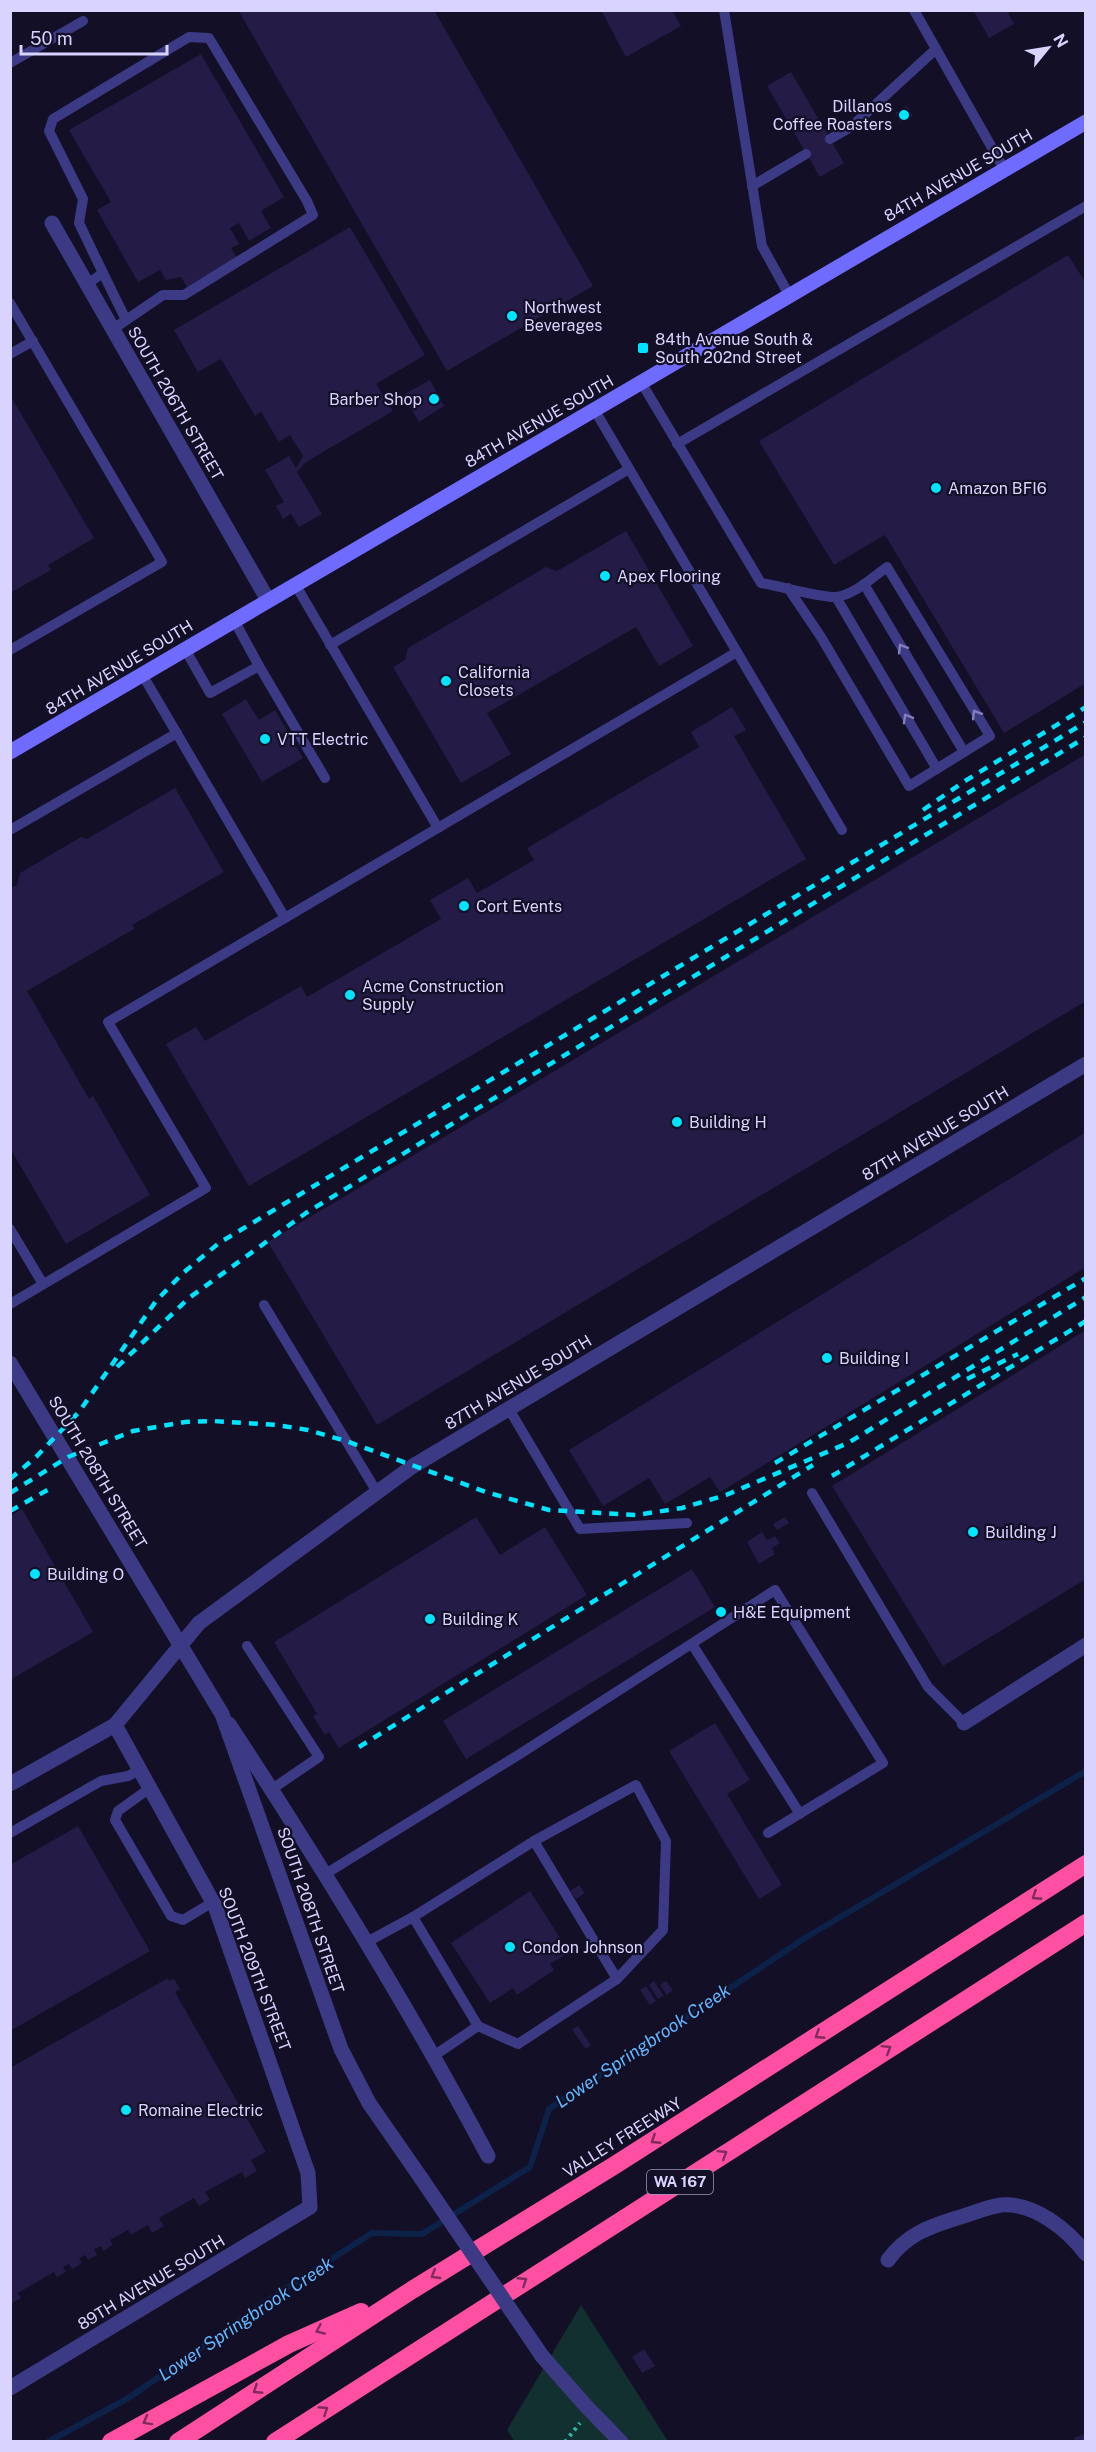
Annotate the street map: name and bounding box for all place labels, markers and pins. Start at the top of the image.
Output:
place label: Dillanos Coffee Roasters [773,97,892,134]
marker: Dillanos Coffee Roasters [897,108,911,122]
place label: Northwest Beverages [524,298,602,335]
marker: Northwest Beverages [505,309,519,323]
place label: 84th Avenue South & South 202nd Street [655,330,813,367]
marker: 84th Avenue South & South 202nd Street [636,341,650,355]
place label: Barber Shop [329,390,422,409]
marker: Barber Shop [427,392,441,406]
place label: Amazon BFI6 [948,479,1047,498]
marker: Amazon BFI6 [929,481,943,495]
place label: Apex Flooring [617,567,721,586]
marker: Apex Flooring [598,569,612,583]
place label: California Closets [458,663,530,700]
marker: California Closets [439,674,453,688]
place label: VTT Electric [277,730,368,749]
marker: VTT Electric [258,732,272,746]
place label: Cort Events [476,897,562,916]
marker: Cort Events [457,899,471,913]
place label: Acme Construction Supply [362,977,504,1014]
marker: Acme Construction Supply [343,988,357,1002]
place label: Building H [689,1113,767,1132]
marker: Building H [670,1115,684,1129]
place label: Building I [839,1349,909,1368]
marker: Building I [820,1351,834,1365]
place label: Building J [985,1523,1057,1542]
marker: Building J [966,1525,980,1539]
place label: Building O [47,1565,124,1584]
marker: Building O [28,1567,42,1581]
place label: H&E Equipment [733,1603,851,1622]
marker: H&E Equipment [714,1605,728,1619]
place label: Building K [442,1610,518,1629]
marker: Building K [423,1612,437,1626]
place label: Condon Johnson [522,1938,643,1957]
marker: Condon Johnson [503,1940,517,1954]
place label: Romaine Electric [138,2101,263,2120]
marker: Romaine Electric [119,2103,133,2117]

